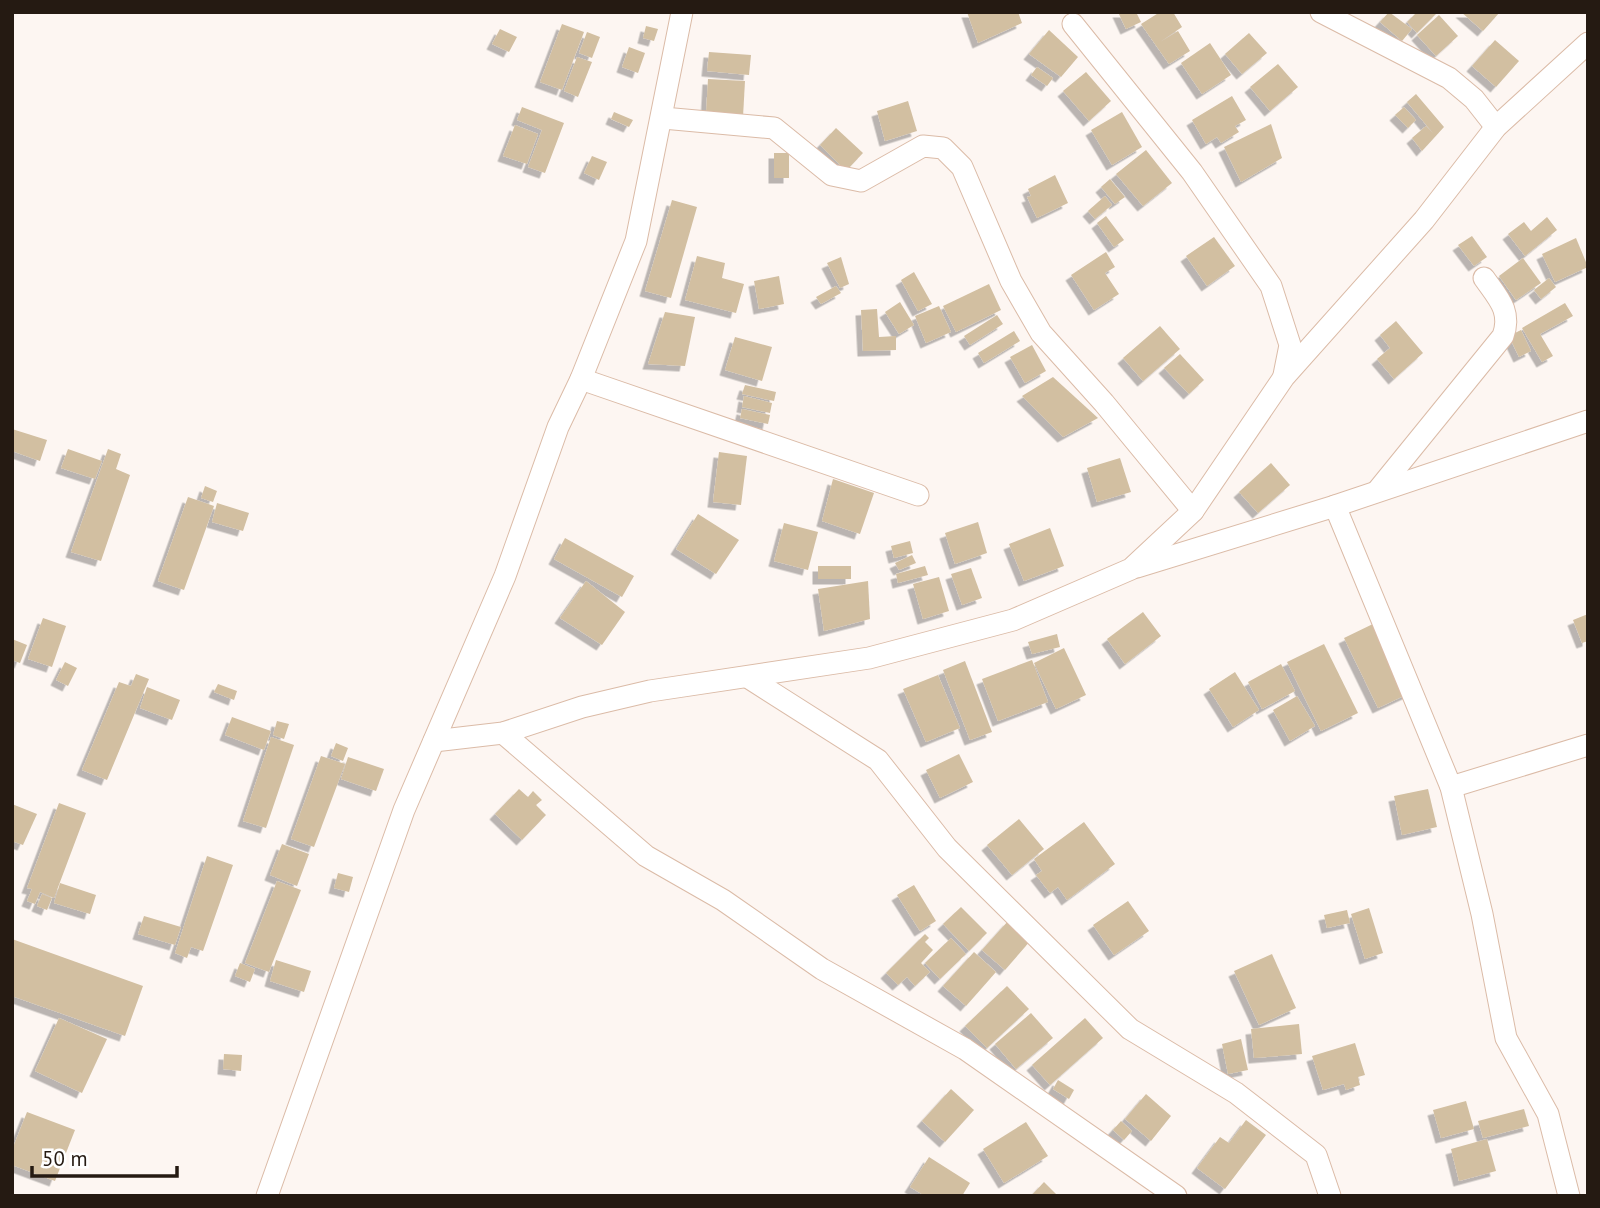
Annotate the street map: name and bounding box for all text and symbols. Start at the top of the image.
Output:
scale bar [32,1134,177,1178]
text: 50 m [42,1145,88,1172]

